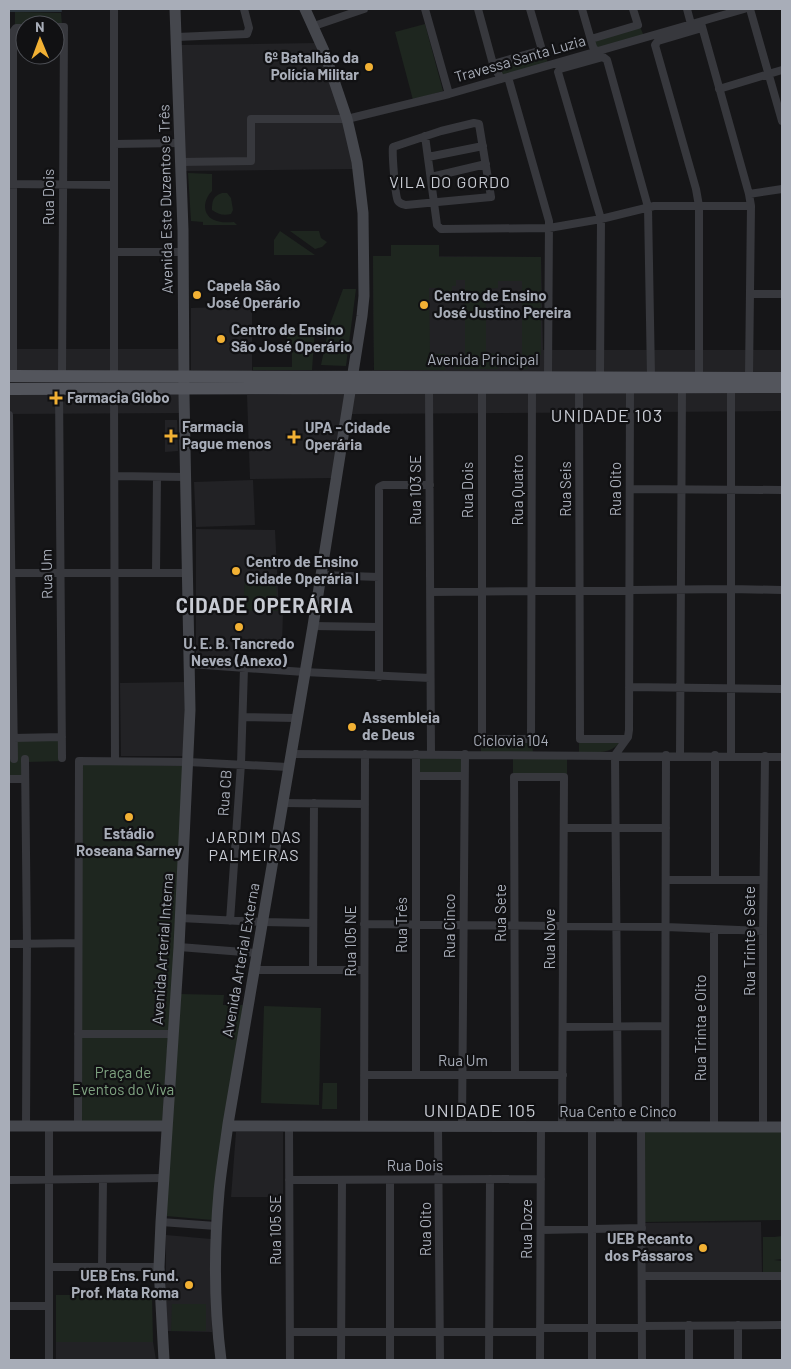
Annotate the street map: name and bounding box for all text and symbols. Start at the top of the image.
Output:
north arrow [15,15,65,65]
text: N [35,18,45,35]
street label: Travessa Santa Luzia [452,31,587,85]
place label: 6º Batalhão da Polícia Militar [264,48,359,83]
marker: 6º Batalhão da Polícia Militar [363,61,375,73]
street label: Avenida Este Duzentos e Três [154,104,176,294]
street label: Rua Dois [39,169,57,225]
district label: VILA DO GORDO [389,172,511,191]
place label: Capela São José Operário [207,276,300,311]
place label: Centro de Ensino José Justino Pereira [434,286,571,321]
marker: Capela São José Operário [191,289,203,301]
marker: Centro de Ensino José Justino Pereira [418,299,430,311]
place label: Centro de Ensino São José Operário [231,320,352,355]
marker: Centro de Ensino São José Operário [215,333,227,345]
street label: Avenida Principal [427,350,539,368]
place label: Farmacia Globo [67,388,170,406]
marker: Farmacia Globo [49,391,63,405]
district label: UNIDADE 103 [551,404,663,426]
place label: Farmacia Pague menos [182,417,272,452]
place label: UPA - Cidade Operária [305,418,391,453]
marker: Farmacia Pague menos [164,429,178,443]
marker: UPA - Cidade Operária [287,430,301,444]
street label: Rua Quatro [508,454,526,526]
street label: Rua 103 SE [406,455,424,525]
street label: Rua Seis [556,461,574,517]
street label: Rua Dois [458,462,476,518]
street label: Rua Oito [606,462,624,516]
street label: Rua Um [37,549,55,599]
place label: Centro de Ensino Cidade Operária I [246,552,359,587]
marker: Centro de Ensino Cidade Operária I [230,565,242,577]
district label: CIDADE OPERÁRIA [176,593,354,617]
marker: U. E. B. Tancredo Neves (Anexo) [233,621,245,633]
place label: U. E. B. Tancredo Neves (Anexo) [183,634,295,669]
place label: Assembleia de Deus [362,708,440,743]
marker: Assembleia de Deus [346,721,358,733]
street label: Ciclovia 104 [473,731,549,749]
street label: Rua CB [213,769,235,817]
marker: Estádio Roseana Sarney [123,811,135,823]
place label: Estádio Roseana Sarney [76,824,183,859]
district label: JARDIM DAS PALMEIRAS [206,827,302,864]
street label: Avenida Arterial Interna [148,872,176,1025]
street label: Avenida Arterial Externa [218,881,262,1038]
street label: Rua Sete [491,884,509,942]
street label: Rua Trinte e Sete [740,886,758,996]
street label: Rua Cinco [440,894,458,958]
street label: Rua Três [392,897,410,953]
street label: Rua 105 NE [341,905,359,977]
street label: Rua Nove [540,909,558,969]
street label: Rua Trinta e Oito [691,975,709,1081]
street label: Rua Um [438,1051,488,1069]
park label: Praça de Eventos do Viva [72,1063,174,1098]
district label: UNIDADE 105 [424,1099,536,1121]
street label: Rua Cento e Cinco [559,1102,677,1120]
street label: Rua Dois [387,1156,443,1174]
street label: Rua 105 SE [266,1195,284,1265]
street label: Rua Doze [517,1199,535,1259]
street label: Rua Oito [416,1202,434,1256]
place label: UEB Recanto dos Pássaros [605,1229,693,1264]
marker: UEB Recanto dos Pássaros [697,1242,709,1254]
place label: UEB Ens. Fund. Prof. Mata Roma [71,1266,179,1301]
marker: UEB Ens. Fund. Prof. Mata Roma [183,1279,195,1291]

